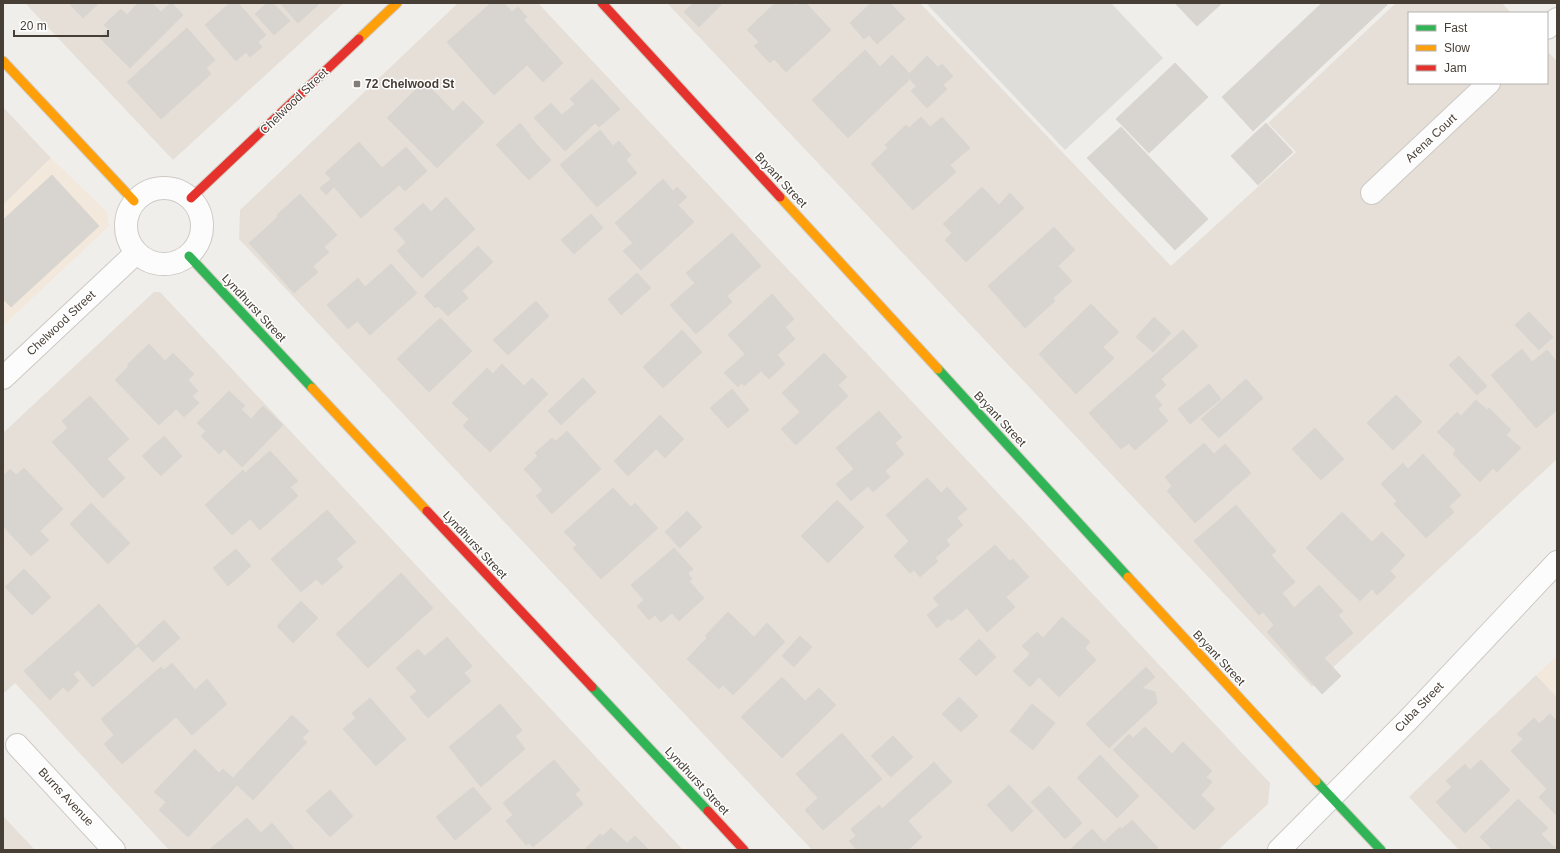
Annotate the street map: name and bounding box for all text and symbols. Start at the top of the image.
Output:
scale bar [14,12,108,38]
legend [1408,12,1548,84]
text: 20 m [20,19,47,33]
text: Fast [1444,21,1468,35]
text: Slow [1444,41,1470,55]
text: Jam [1444,61,1467,75]
street label: Chelwood Street [257,65,331,137]
place label: 72 Chelwood St [365,77,454,91]
marker: 72 Chelwood St [352,79,362,89]
street label: Arena Court [1403,110,1460,165]
street label: Bryant Street [752,150,810,211]
street label: Lyndhurst Street [219,271,289,345]
street label: Chelwood Street [24,287,99,358]
street label: Bryant Street [971,389,1029,450]
street label: Lyndhurst Street [440,508,510,582]
street label: Bryant Street [1190,628,1248,689]
street label: Cuba Street [1392,679,1447,735]
street label: Lyndhurst Street [662,744,732,818]
street label: Burns Avenue [35,765,97,829]

